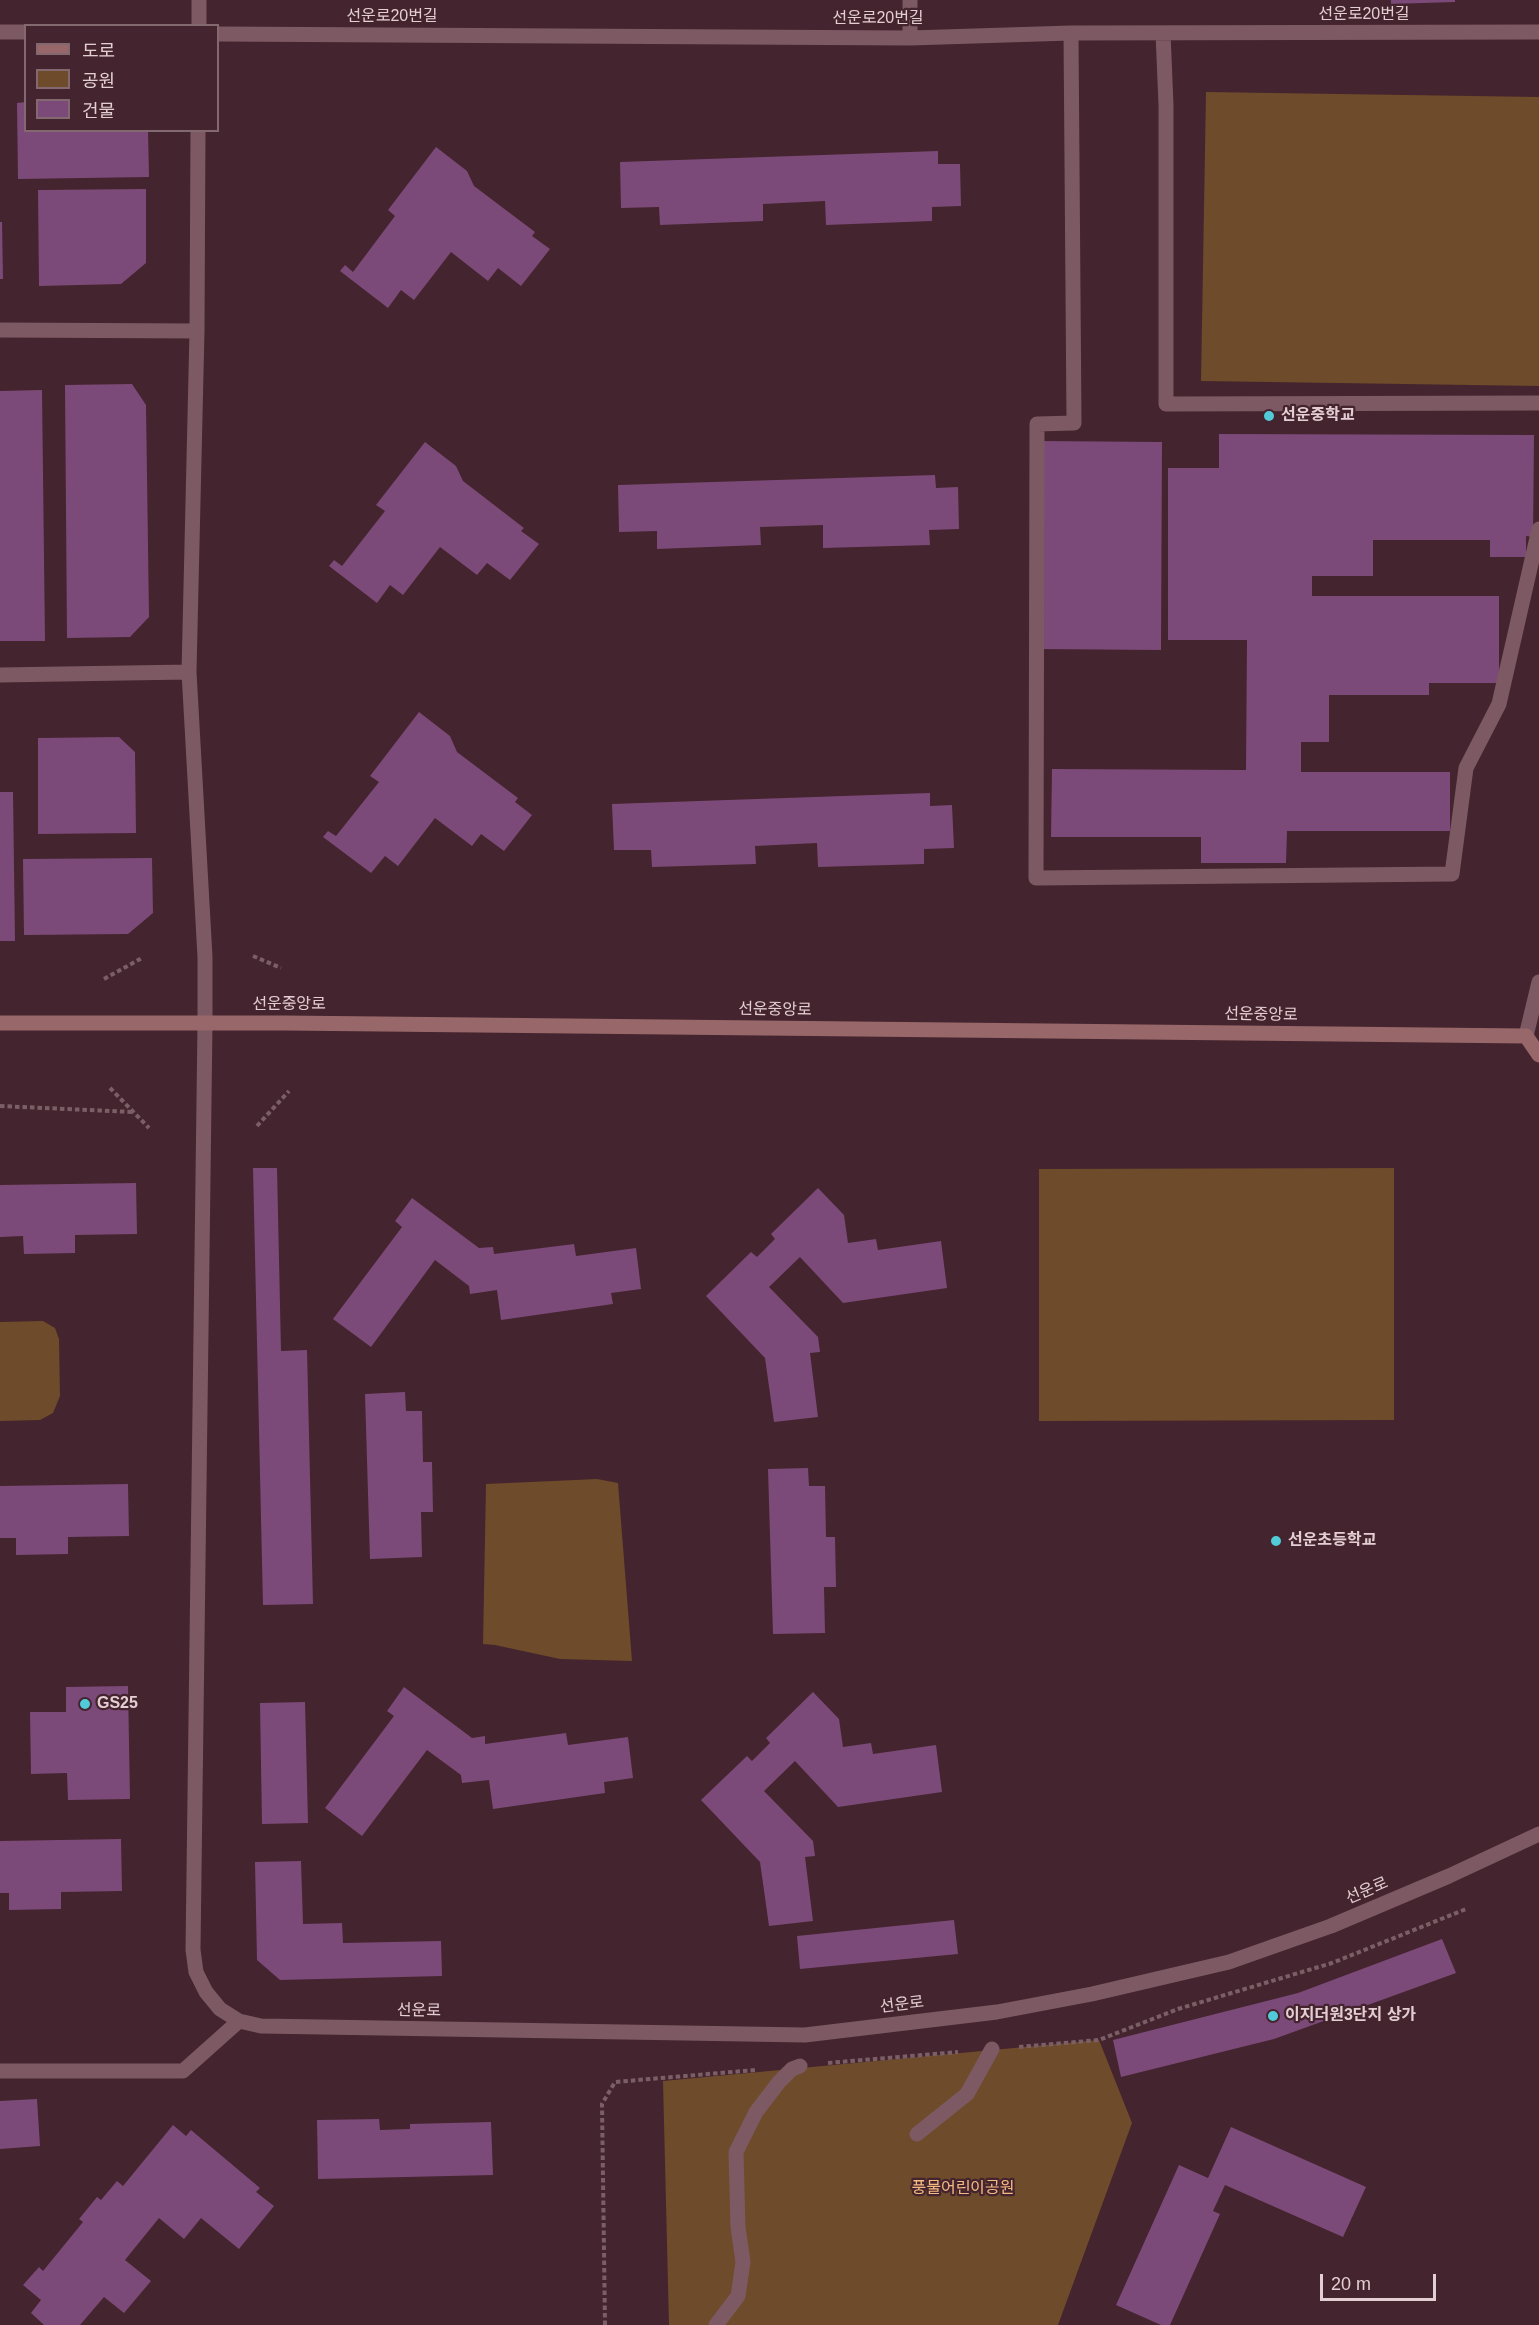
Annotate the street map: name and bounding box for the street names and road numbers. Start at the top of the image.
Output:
street label: 선운로20번길 [1318,5,1410,25]
street label: 선운로20번길 [346,7,438,27]
street label: 선운로20번길 [832,9,924,29]
street label: 선운중앙로 [252,995,326,1015]
street label: 선운중앙로 [738,1000,812,1020]
street label: 선운중앙로 [1224,1005,1298,1025]
street label: 선운로 [1343,1874,1391,1908]
street label: 선운로 [879,1993,925,2017]
street label: 선운로 [397,2001,441,2021]

